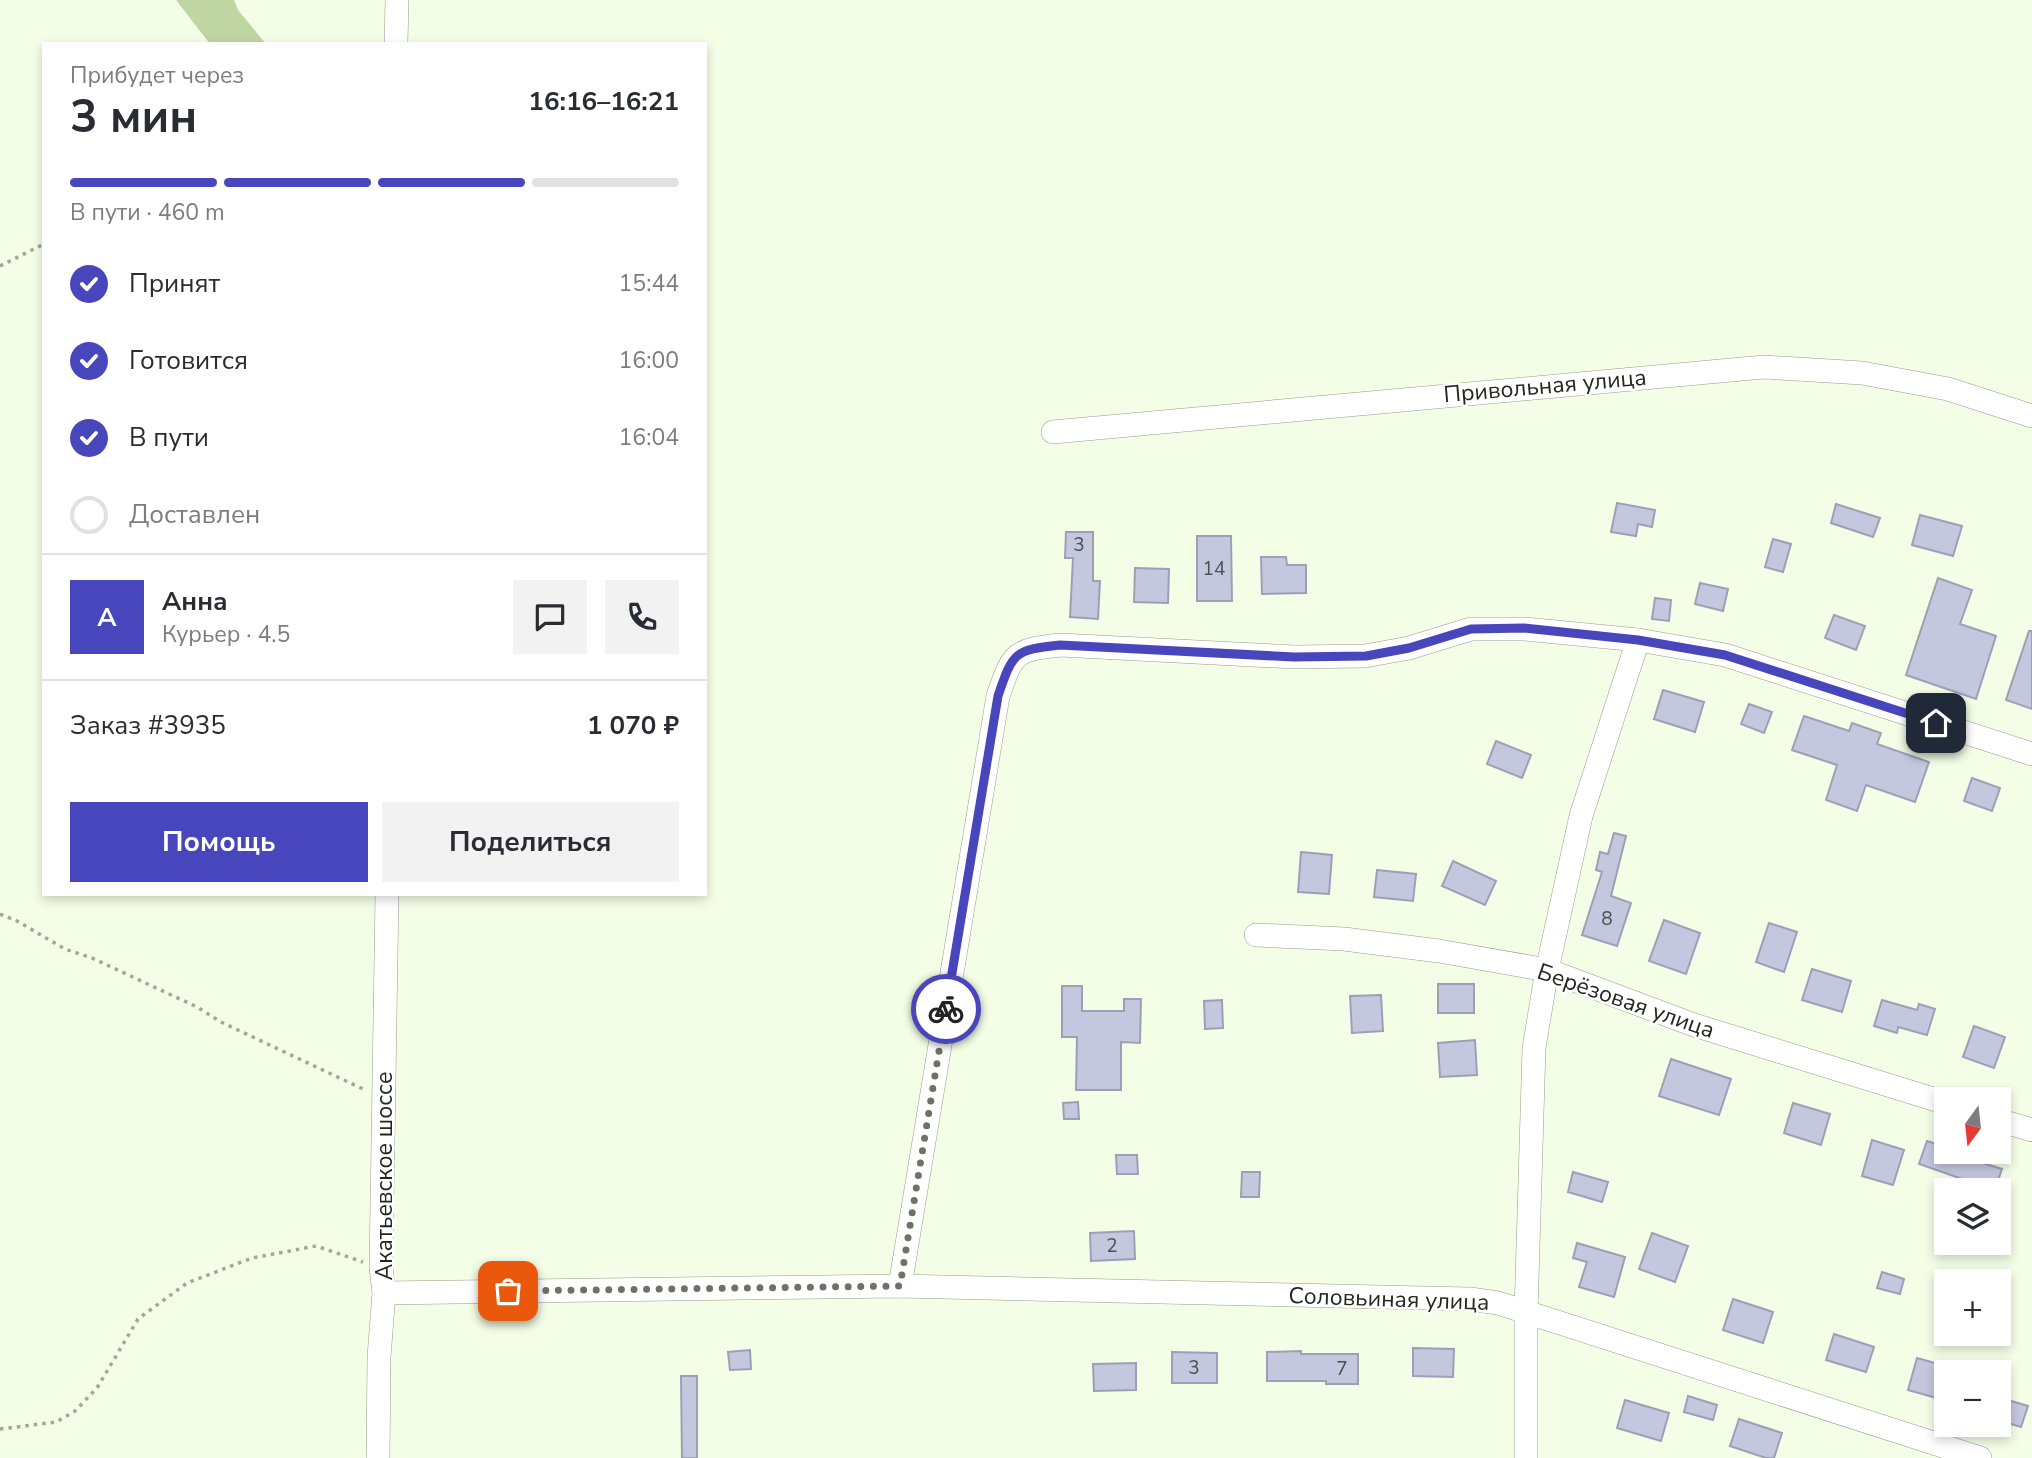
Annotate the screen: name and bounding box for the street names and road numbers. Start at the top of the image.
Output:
street label: Привольная улица [1442,362,1648,410]
street label: Берёзовая улица [1533,956,1719,1046]
street label: Акатьевское шоссе [369,1072,400,1280]
street label: Соловьиная улица [1288,1280,1490,1318]

